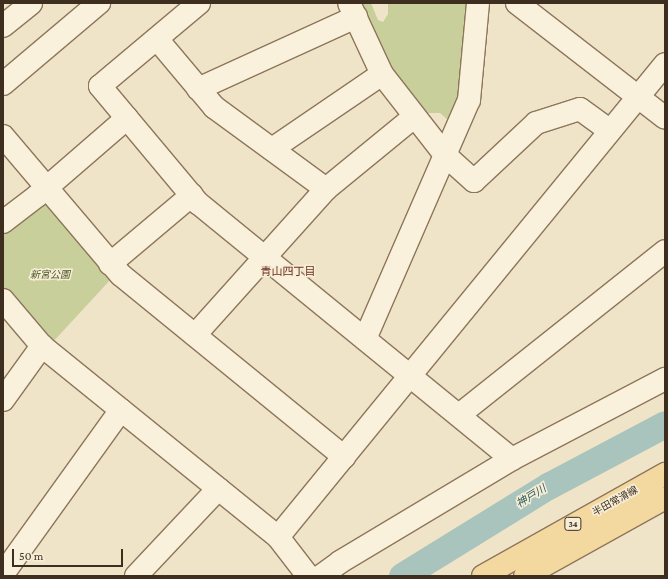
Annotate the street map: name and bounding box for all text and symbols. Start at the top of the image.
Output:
district label: 青山四丁目 [261,264,315,278]
park label: 新宮公園 [30,269,70,281]
water label: 神戸川 [514,482,548,510]
street label: 半田常滑線 [590,484,640,518]
road number: 34 [564,517,582,531]
scale bar [14,541,125,567]
text: 50 m [19,549,43,563]

